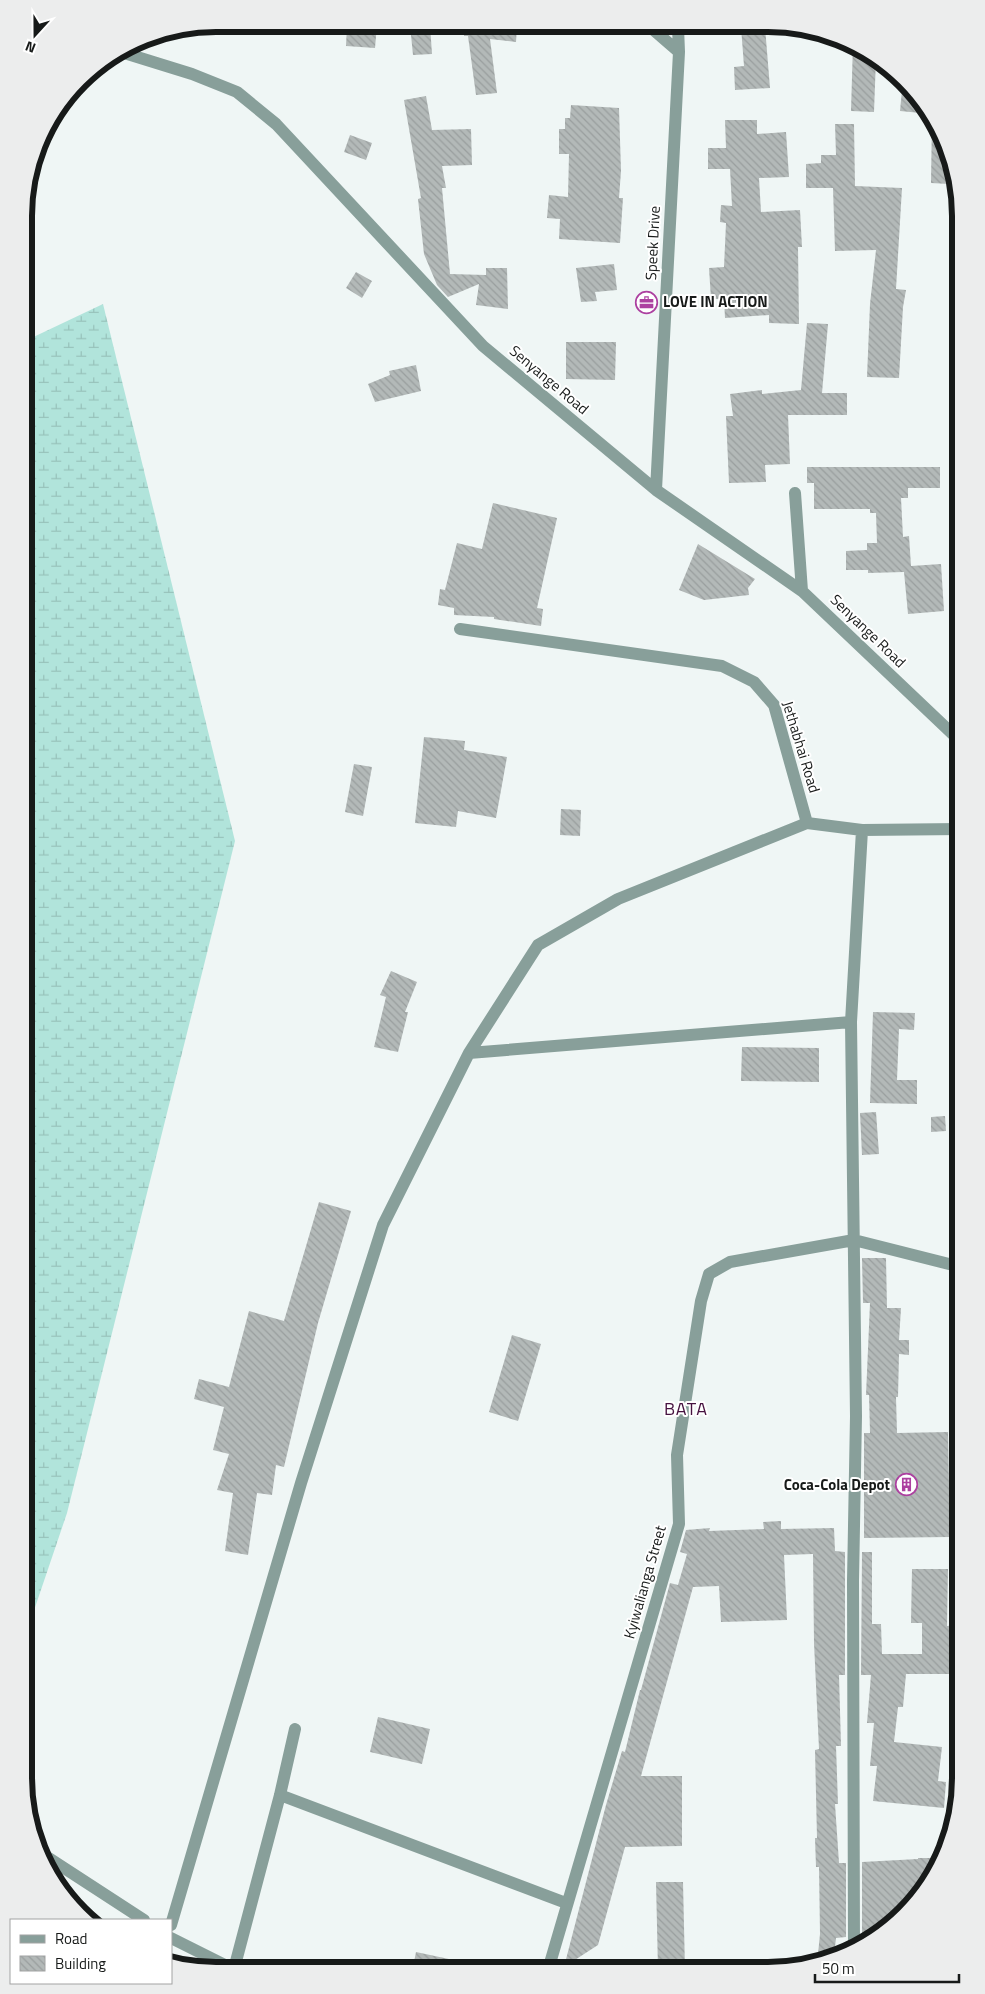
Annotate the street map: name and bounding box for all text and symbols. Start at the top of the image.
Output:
north arrow [10,10,60,60]
text: N [22,36,38,59]
street label: Speek Drive [639,205,666,281]
office icon: LOVE IN ACTION [635,290,659,314]
place label: LOVE IN ACTION [663,290,768,313]
street label: Senyange Road [505,339,594,420]
street label: Senyange Road [825,589,911,673]
street label: Jethabhai Road [777,698,826,796]
district label: BATA [664,1395,708,1422]
place label: Coca-Cola Depot [784,1473,891,1496]
building icon: Coca-Cola Depot [894,1473,918,1497]
street label: Kyiwalianga Street [617,1522,672,1641]
legend [10,1919,172,1984]
text: Road [55,1927,87,1950]
text: Building [55,1952,106,1975]
scale bar [815,1952,959,1984]
text: 50 m [822,1957,855,1980]

